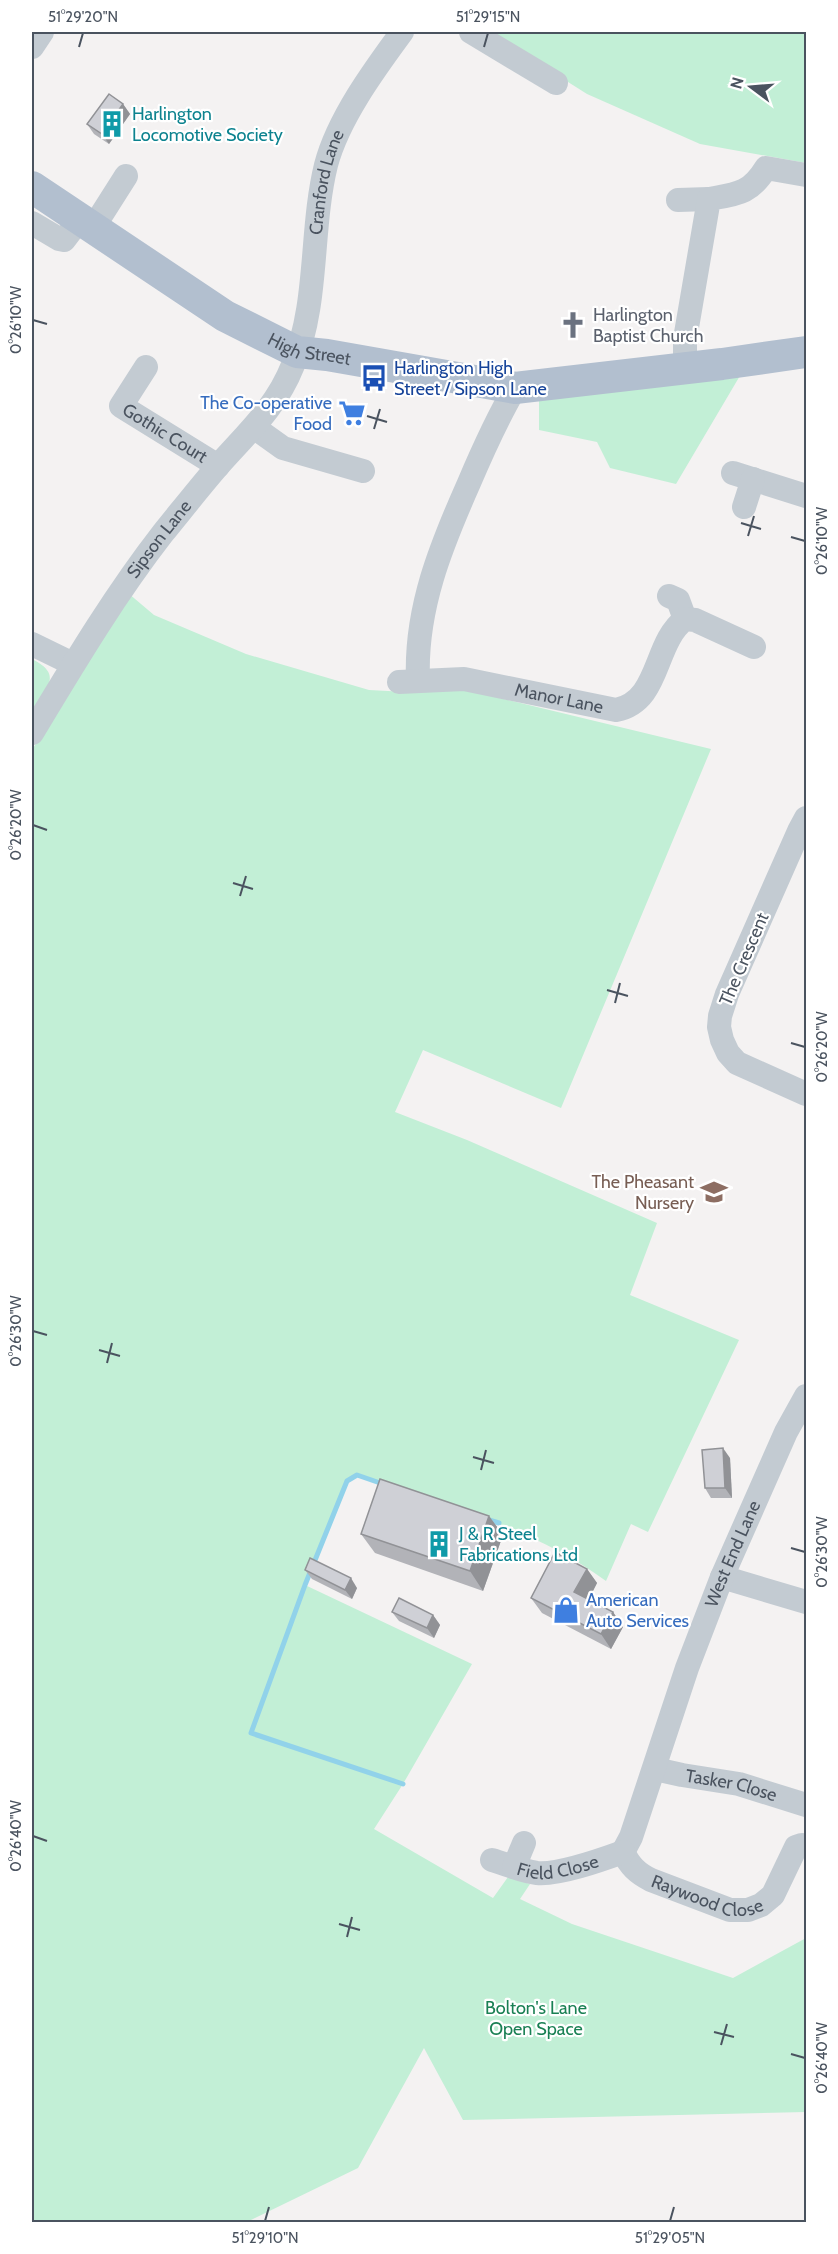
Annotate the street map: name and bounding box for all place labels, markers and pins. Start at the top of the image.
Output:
place label: Harlington Locomotive Society [132,103,283,146]
building icon: Harlington Locomotive Society [97,109,127,139]
place label: Harlington Baptist Church [593,304,703,347]
church icon: Harlington Baptist Church [558,310,588,340]
place label: Harlington High Street / Sipson Lane [394,357,547,400]
bus stop icon: Harlington High Street / Sipson Lane [359,363,389,393]
place label: The Co-operative Food [200,392,332,435]
supermarket icon: The Co-operative Food [337,398,367,428]
place label: The Pheasant Nursery [592,1171,694,1214]
school or university icon: The Pheasant Nursery [699,1177,729,1207]
place label: J & R Steel Fabrications Ltd [458,1523,578,1566]
building icon: J & R Steel Fabrications Ltd [424,1529,454,1559]
place label: American Auto Services [586,1589,689,1632]
shop icon: American Auto Services [551,1595,581,1625]

